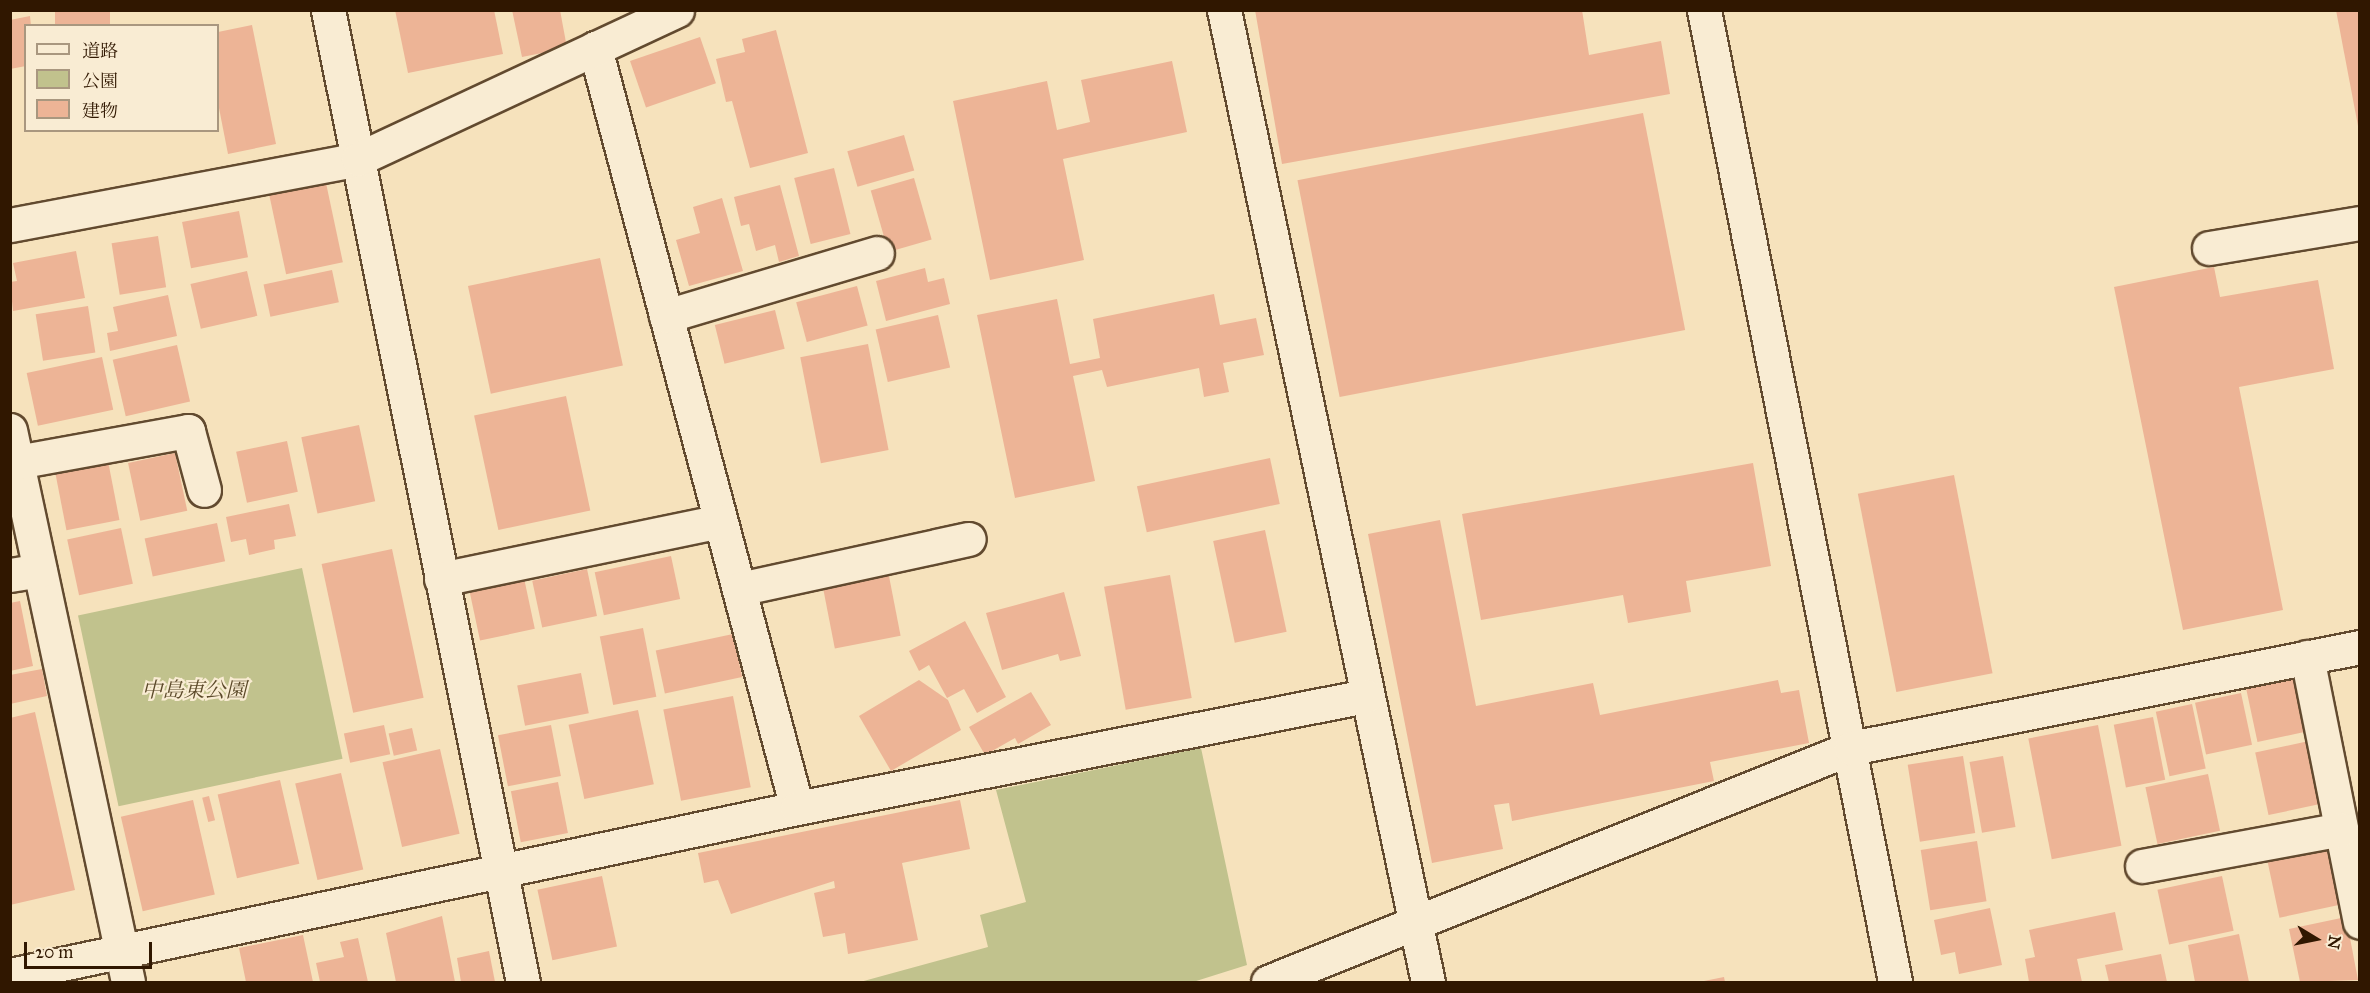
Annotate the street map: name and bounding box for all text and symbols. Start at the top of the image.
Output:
legend [24,24,219,132]
text: 道路 [82,40,118,62]
text: 公園 [82,70,118,92]
text: 建物 [82,100,118,122]
park label: 中島東公園 [142,677,246,703]
north arrow [2286,909,2346,969]
scale bar [27,930,154,968]
text: N [2324,934,2345,951]
text: 20 m [35,941,73,963]

